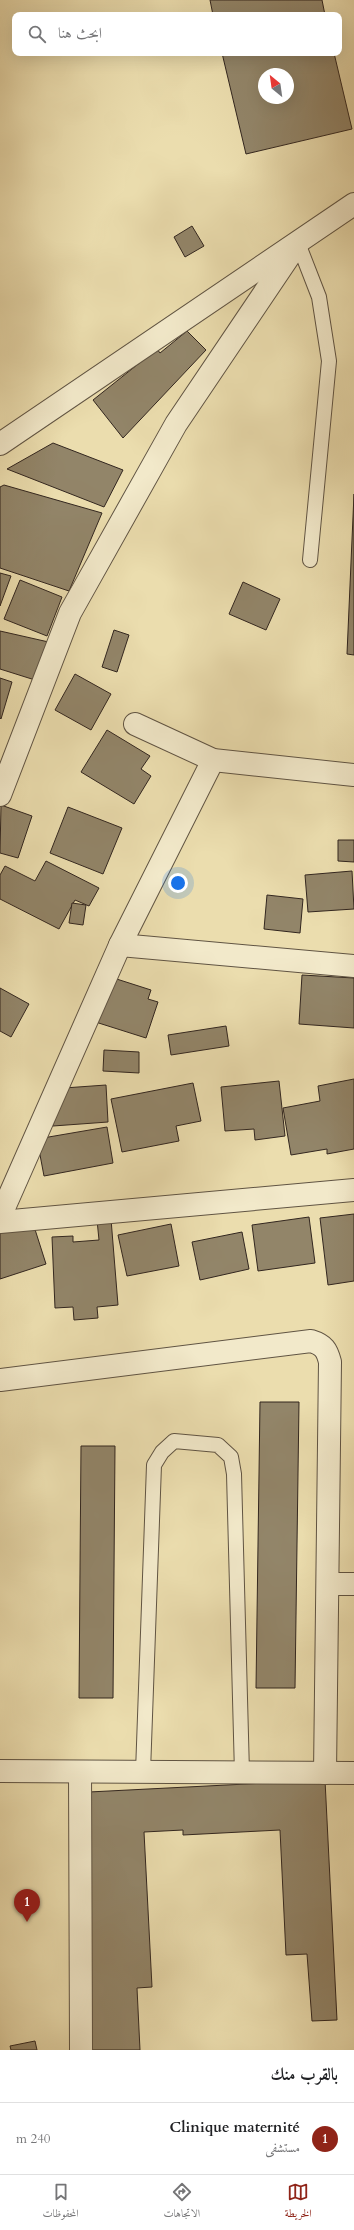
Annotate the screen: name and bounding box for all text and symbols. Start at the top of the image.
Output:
search box [12,12,342,56]
icon: search [26,23,48,45]
text: ابحث هنا [58,23,102,43]
north arrow [258,68,294,104]
your location [168,873,188,893]
pin: 1 [14,1889,40,1922]
text: بالقرب منك [271,2063,338,2086]
text: Clinique maternité [170,2117,300,2137]
text: 240 m [16,2130,50,2148]
text: 1 [322,2130,328,2148]
text: مستشفى [265,2139,300,2157]
tab: المحفوظات [42,2181,79,2224]
tab: الاتجاهات [163,2181,200,2224]
tab: الخريطة [285,2181,312,2224]

